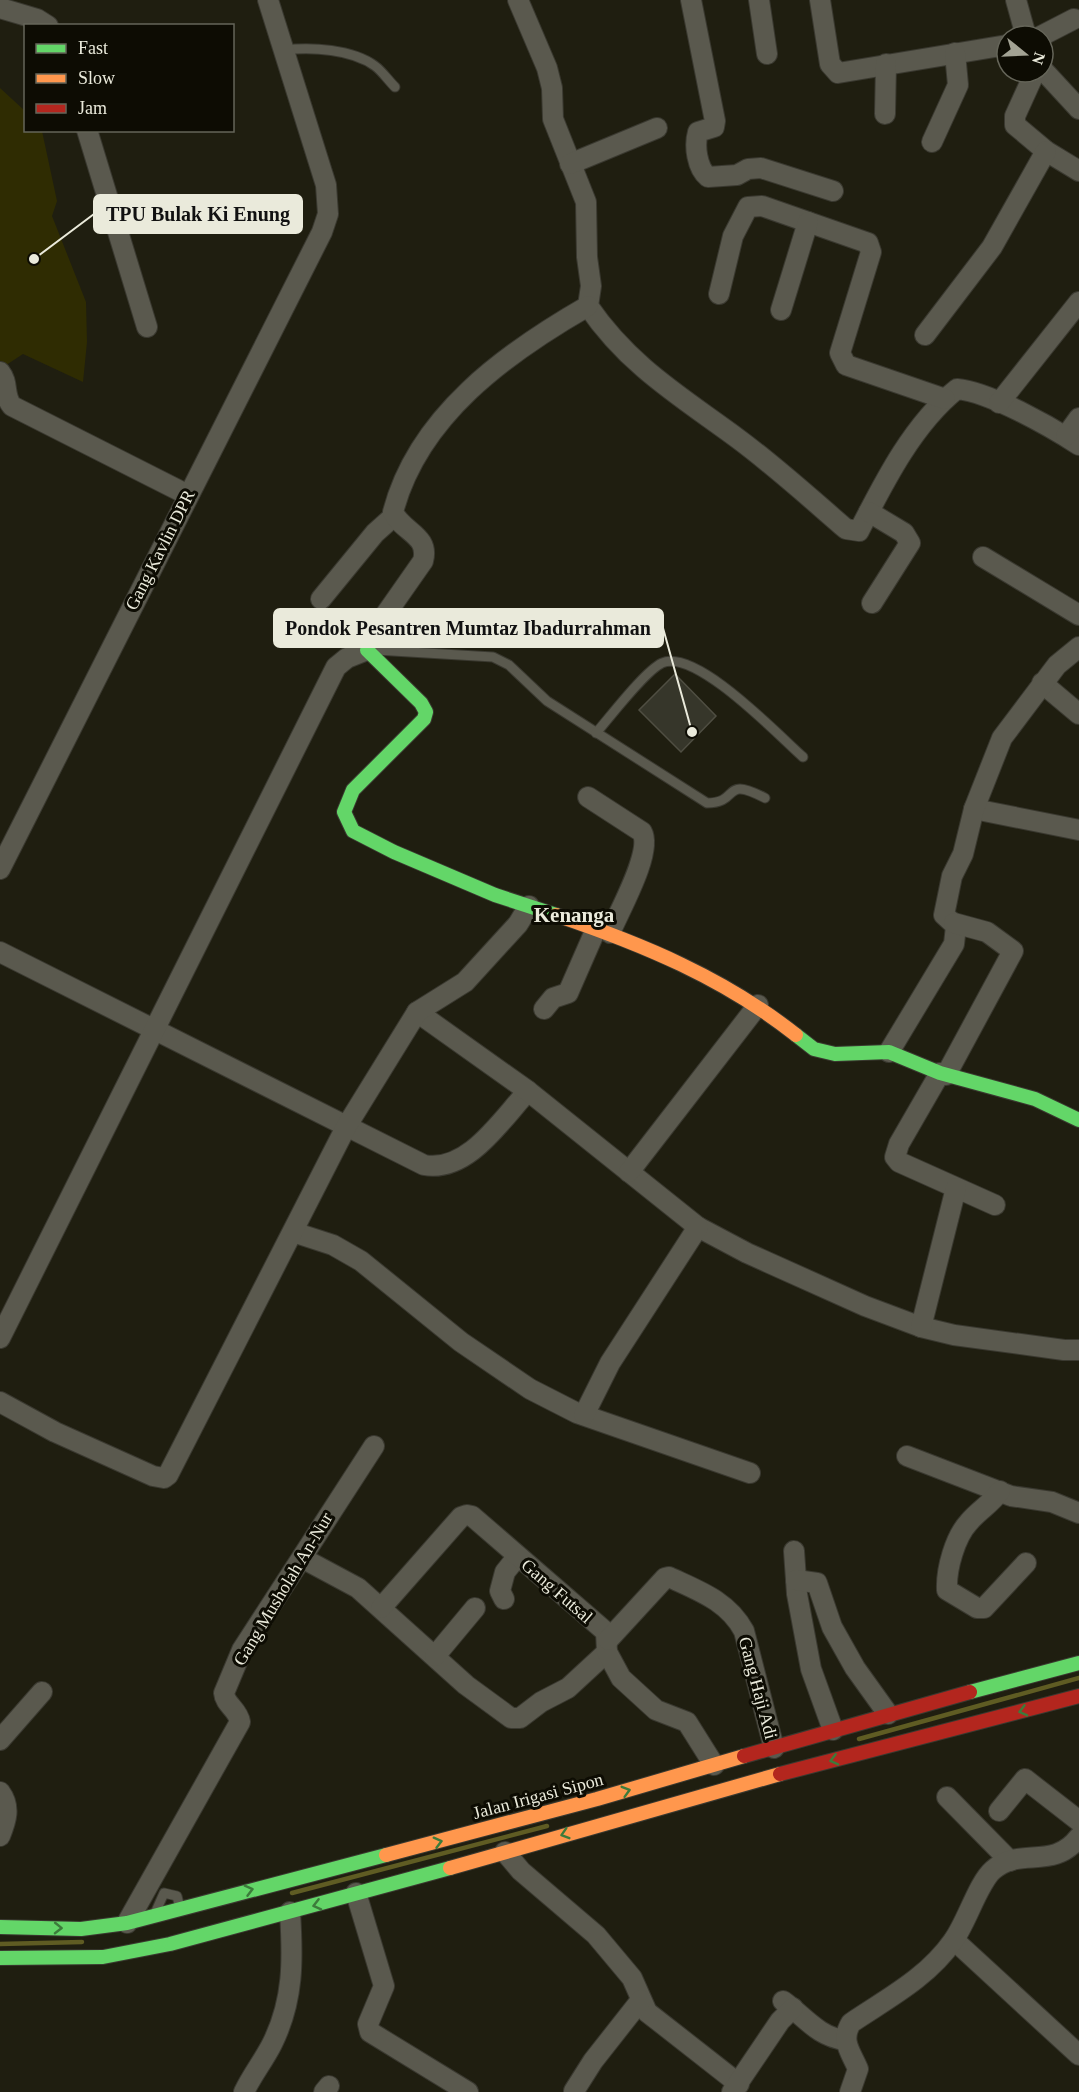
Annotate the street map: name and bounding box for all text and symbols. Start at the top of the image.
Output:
legend [24,24,234,132]
north arrow [995,24,1055,84]
text: Fast [78,38,108,58]
text: N [1029,50,1049,67]
text: Slow [78,68,115,88]
text: Jam [78,98,107,118]
callout: TPU Bulak Ki Enung [94,195,302,233]
text: TPU Bulak Ki Enung [106,203,290,226]
street label: Gang Kavlin DPR [121,487,199,613]
callout: Pondok Pesantren Mumtaz Ibadurrahman [274,609,663,647]
text: Pondok Pesantren Mumtaz Ibadurrahman [285,617,651,639]
district label: Kenanga [534,903,615,927]
street label: Gang Musholah An-Nur [229,1509,337,1669]
street label: Gang Futsal [517,1555,597,1627]
street label: Gang Haji Adi [735,1635,781,1741]
one-way arrow [1018,1704,1028,1716]
one-way arrow [829,1753,840,1765]
street label: Jalan Irigasi Sipon [471,1769,605,1823]
one-way arrow [620,1786,631,1798]
one-way arrow [560,1827,571,1839]
one-way arrow [432,1837,443,1849]
one-way arrow [244,1885,254,1898]
one-way arrow [312,1898,322,1911]
one-way arrow [54,1922,63,1935]

